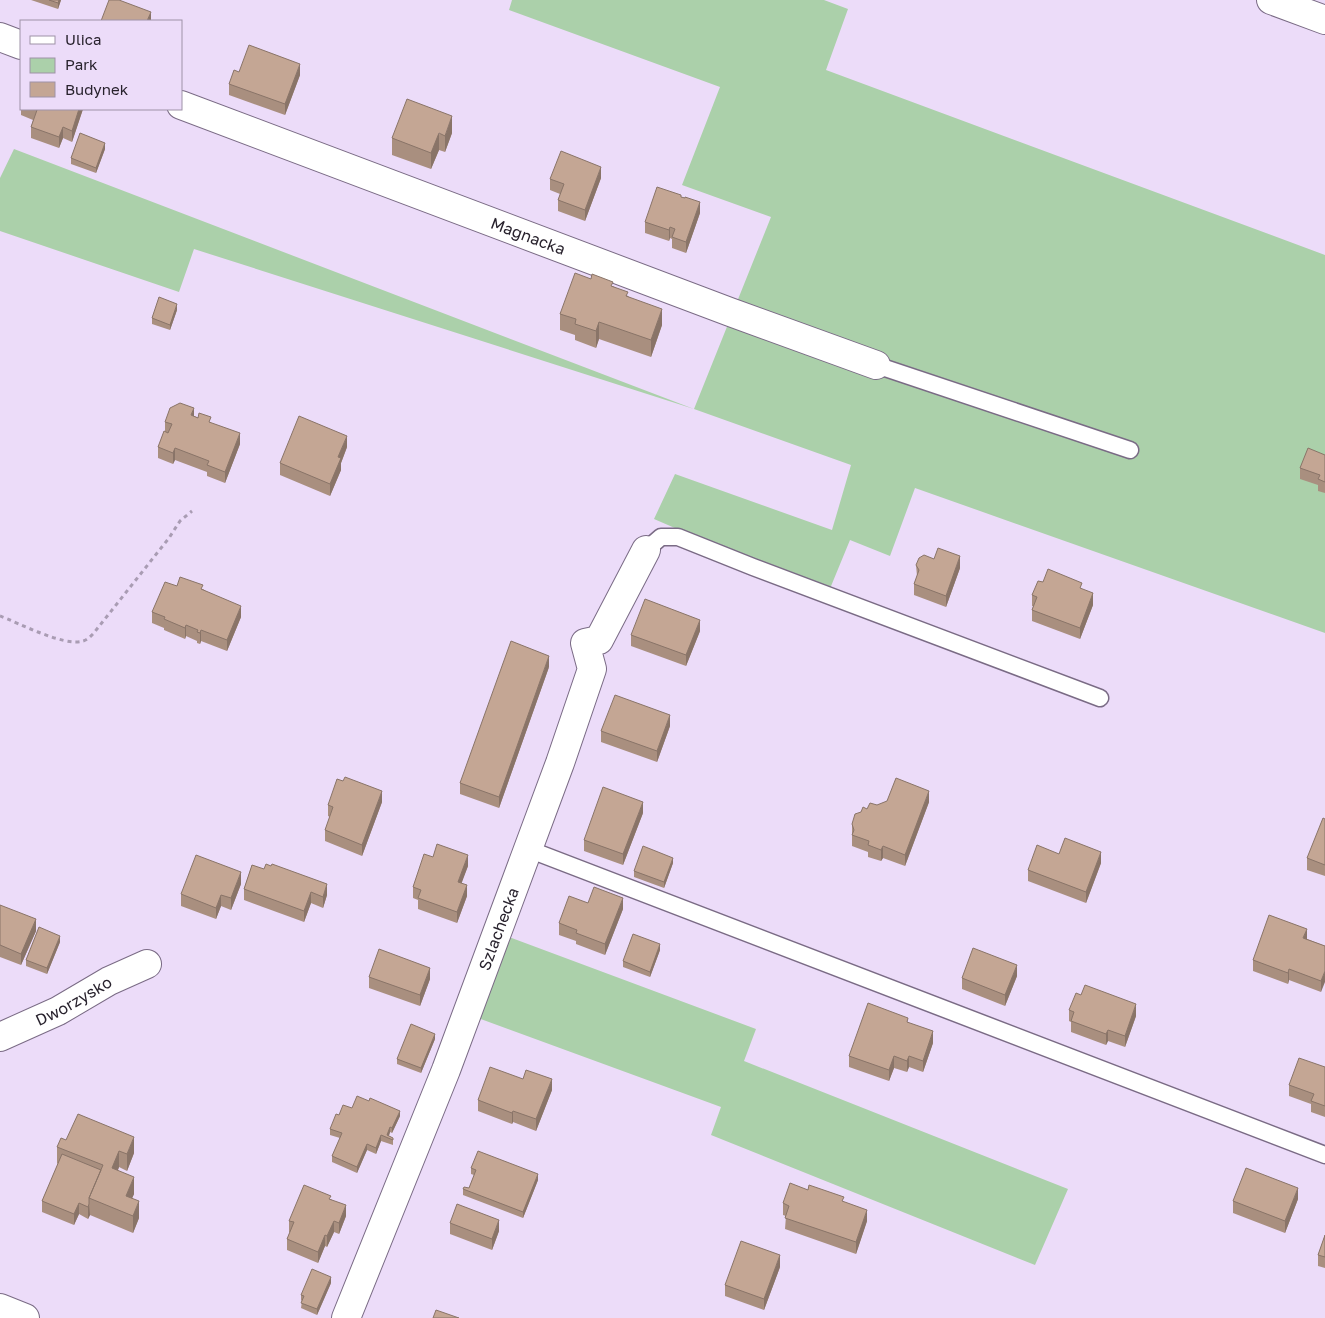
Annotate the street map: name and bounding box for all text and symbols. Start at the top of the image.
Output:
legend [20,20,182,110]
text: Ulica [65,30,101,48]
text: Park [65,55,98,73]
text: Budynek [65,80,129,98]
street label: Magnacka [488,213,568,259]
street label: Szlachecka [474,885,523,973]
street label: Dworzysko [32,972,115,1030]

